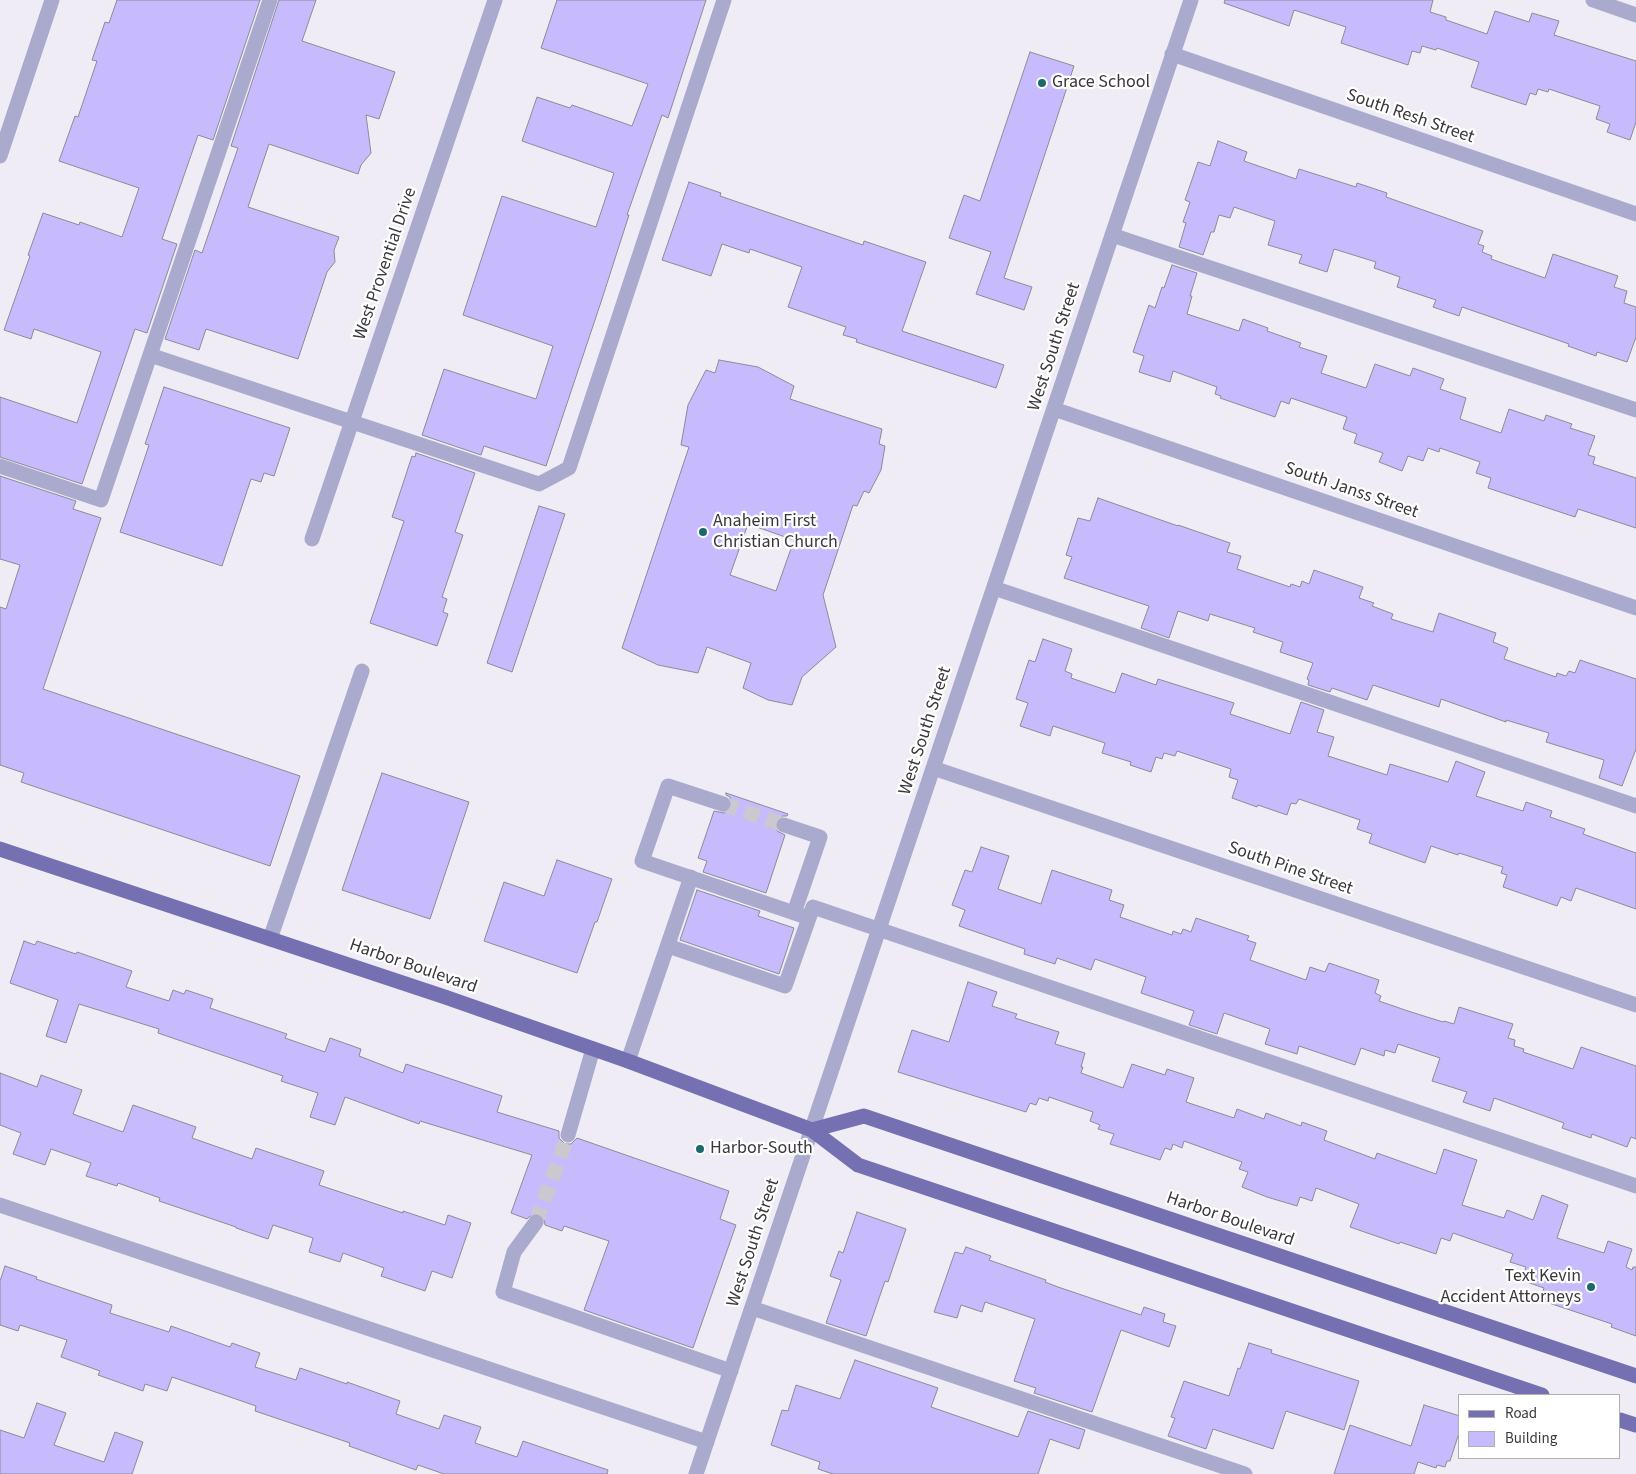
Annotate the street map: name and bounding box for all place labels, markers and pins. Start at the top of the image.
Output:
place label: Grace School [1052,72,1150,94]
marker: Grace School [1036,77,1048,89]
place label: Anaheim First Christian Church [713,511,838,554]
marker: Anaheim First Christian Church [697,526,709,538]
place label: Harbor-South [710,1138,813,1160]
marker: Harbor-South [694,1143,706,1155]
place label: Text Kevin Accident Attorneys [1440,1266,1581,1308]
marker: Text Kevin Accident Attorneys [1585,1281,1597,1293]

